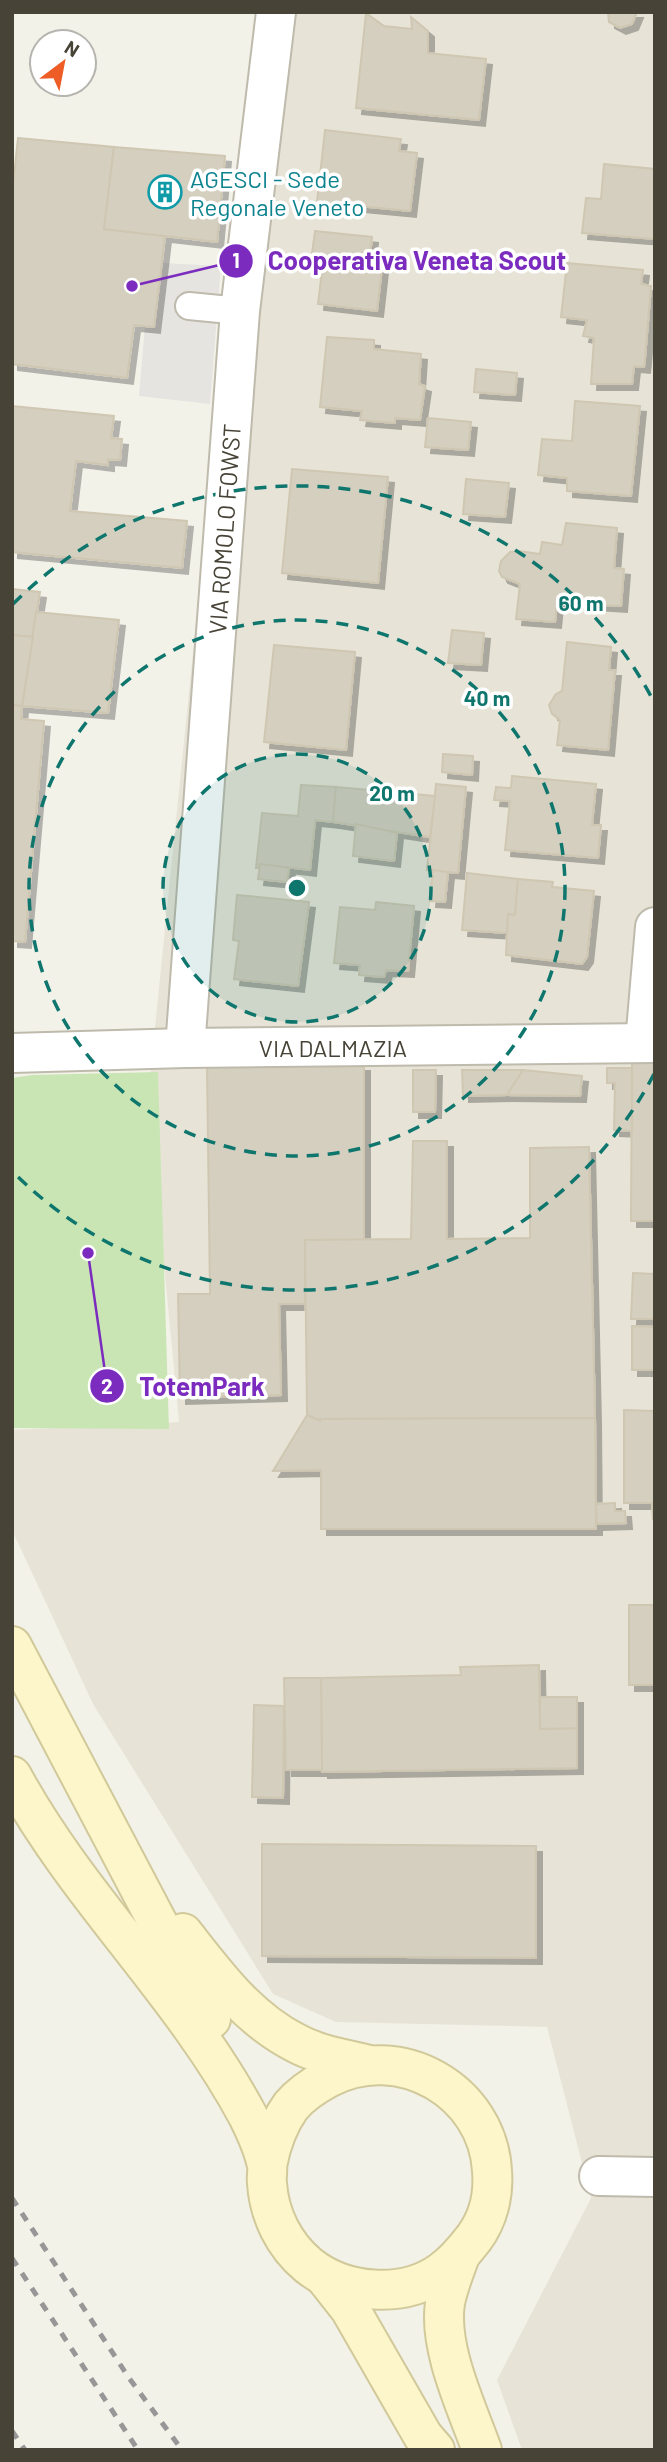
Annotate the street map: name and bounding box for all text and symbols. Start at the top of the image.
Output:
north arrow [28,28,98,98]
text: N [61,35,84,61]
place label: AGESCI - Sede Regonale Veneto [190,164,364,221]
building icon: AGESCI - Sede Regonale Veneto [146,173,184,211]
callout: Cooperativa Veneta Scout [219,237,580,284]
text: Cooperativa Veneta Scout [268,244,566,275]
text: 1 [232,247,240,272]
street label: VIA ROMOLO FOWST [202,423,246,635]
text: 60 m [559,590,603,615]
text: 40 m [464,685,510,710]
text: 20 m [369,780,415,805]
centre of rings [285,876,309,900]
street label: VIA DALMAZIA [259,1033,407,1062]
callout: TotemPark [90,1363,278,1410]
text: TotemPark [139,1370,265,1401]
text: 2 [101,1373,113,1398]

